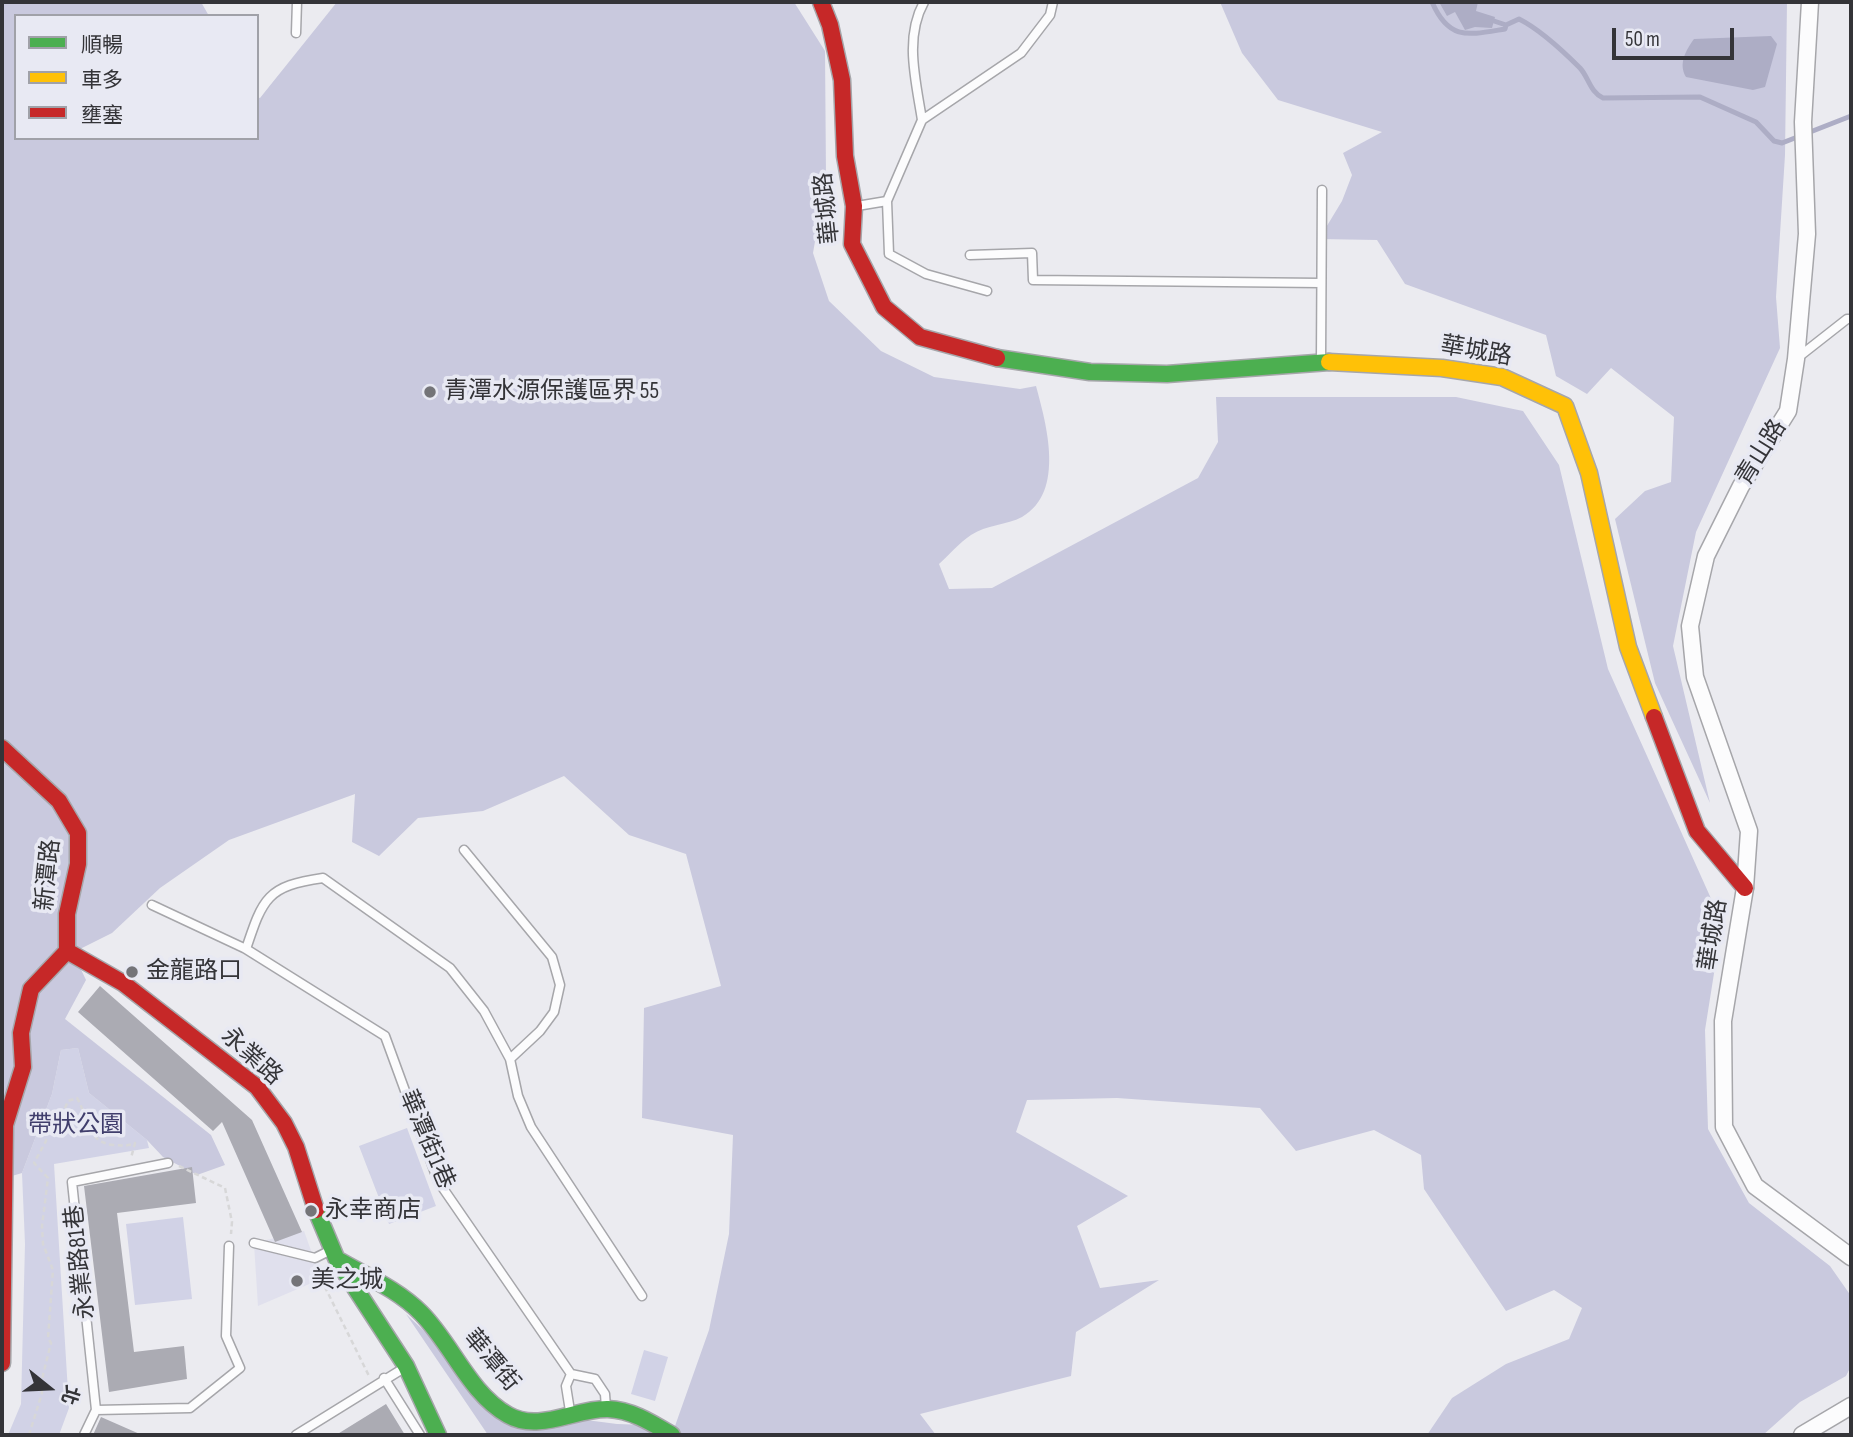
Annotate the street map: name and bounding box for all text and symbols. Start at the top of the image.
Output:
legend [14,14,259,140]
scale bar [1615,14,1738,58]
text: 50 m [1625,27,1660,52]
text: 順暢 [81,33,123,58]
text: 車多 [81,68,123,93]
text: 壅塞 [81,103,123,128]
street label: 華城路 [810,171,846,245]
street label: 華城路 [1438,332,1514,372]
place label: 青潭水源保護區界 55 [444,378,659,406]
marker: 青潭水源保護區界 55 [422,384,438,400]
street label: 青山路 [1731,415,1793,491]
street label: 新潭路 [31,838,67,912]
street label: 華城路 [1694,897,1734,973]
place label: 金龍路口 [146,958,242,986]
marker: 金龍路口 [124,964,140,980]
street label: 永業路 [215,1022,287,1092]
street label: 華潭街1巷 [392,1086,460,1194]
park label: 帶狀公園 [28,1112,124,1140]
place label: 永幸商店 [325,1197,421,1225]
street label: 永業路81巷 [61,1203,101,1321]
marker: 永幸商店 [303,1203,319,1219]
place label: 美之城 [311,1267,383,1295]
marker: 美之城 [289,1273,305,1289]
street label: 華潭街 [457,1324,525,1398]
north arrow [14,1353,84,1423]
text: 北 [56,1382,83,1407]

